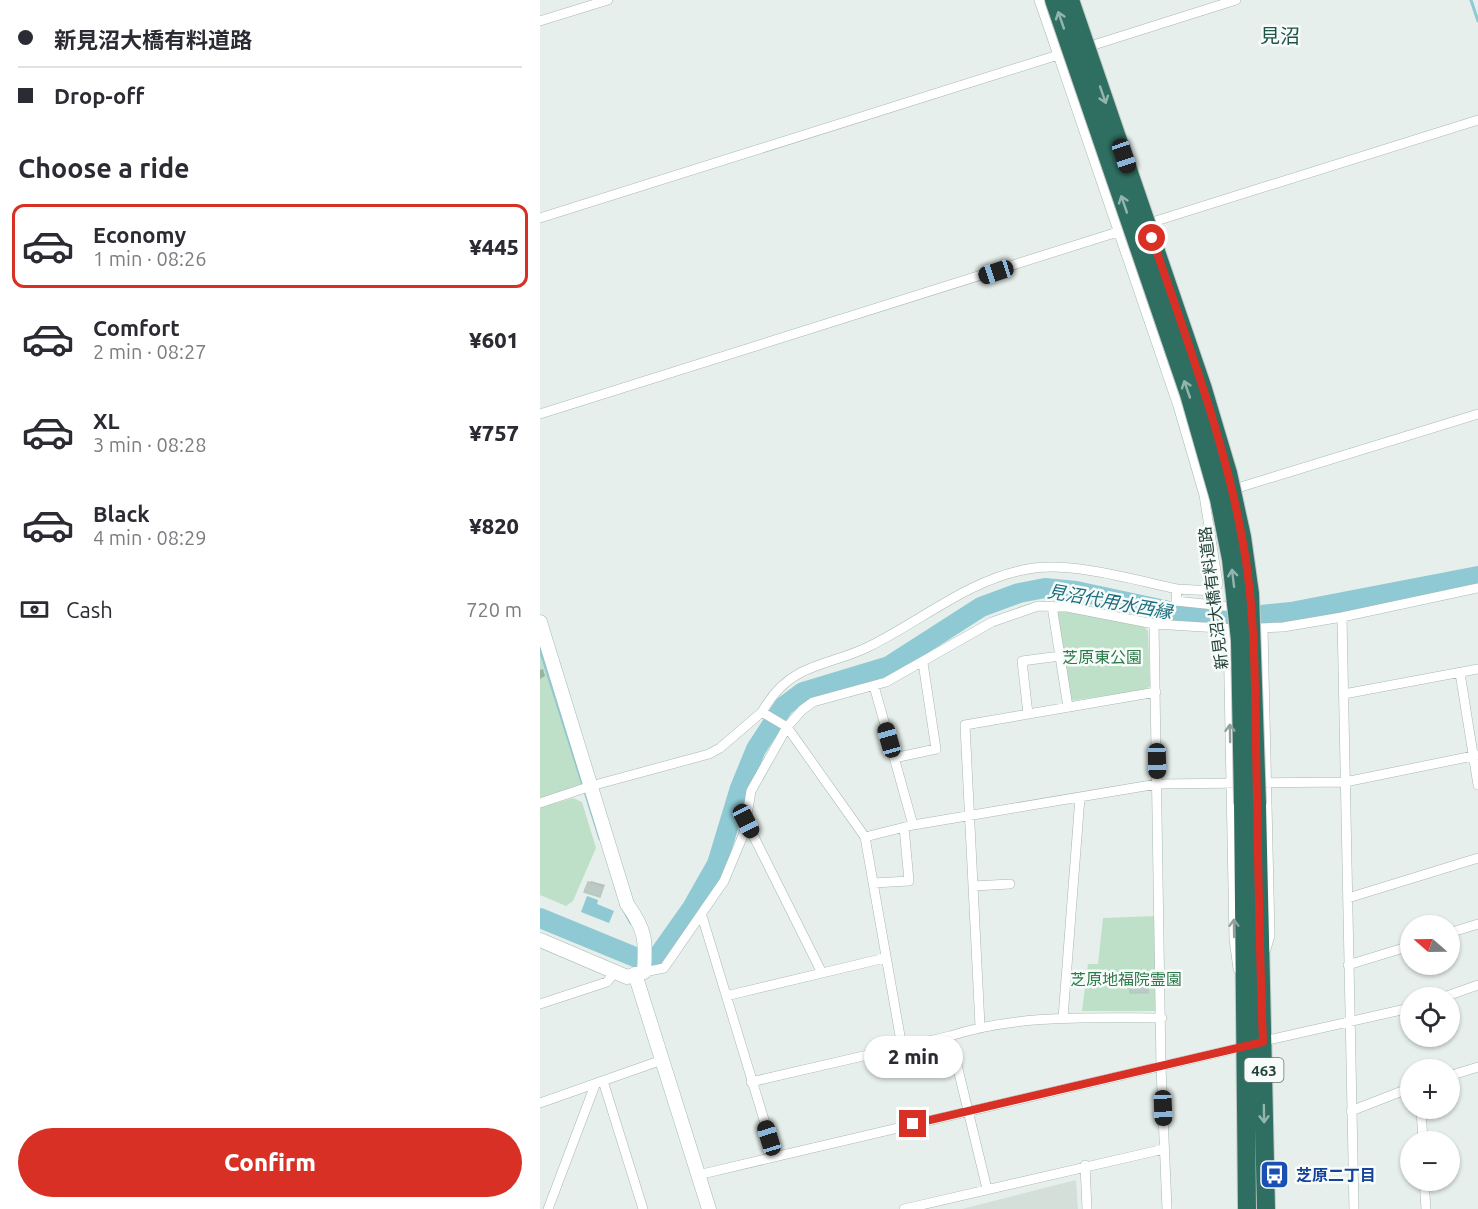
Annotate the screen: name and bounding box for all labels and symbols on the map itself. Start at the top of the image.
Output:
one-way arrow [1054,11,1065,30]
district label: 見沼 [1260,24,1300,47]
one-way arrow [1098,85,1109,104]
car [1110,136,1138,176]
one-way arrow [1118,195,1129,214]
route start [1138,224,1165,251]
car [976,258,1016,286]
one-way arrow [1181,380,1192,399]
street label: 新見沼大橋有料道路 [1195,525,1231,671]
one-way arrow [1227,569,1238,588]
water label: 見沼代用水西縁 [1046,580,1176,622]
park label: 芝原東公園 [1062,648,1142,666]
car [875,720,903,760]
one-way arrow [1224,723,1236,743]
car [1148,743,1166,779]
car [730,801,762,841]
north arrow [1400,915,1460,975]
one-way arrow [1228,918,1239,938]
park label: 芝原地福院霊園 [1070,970,1182,988]
callout: 2 min [864,1037,962,1079]
road number: 463 [1244,1058,1284,1082]
car [1153,1090,1173,1126]
one-way arrow [1258,1104,1270,1124]
route end [899,1110,926,1137]
car [755,1118,783,1158]
bus stop icon: 芝原二丁目 [1259,1159,1291,1191]
place label: 芝原二丁目 [1296,1166,1376,1184]

